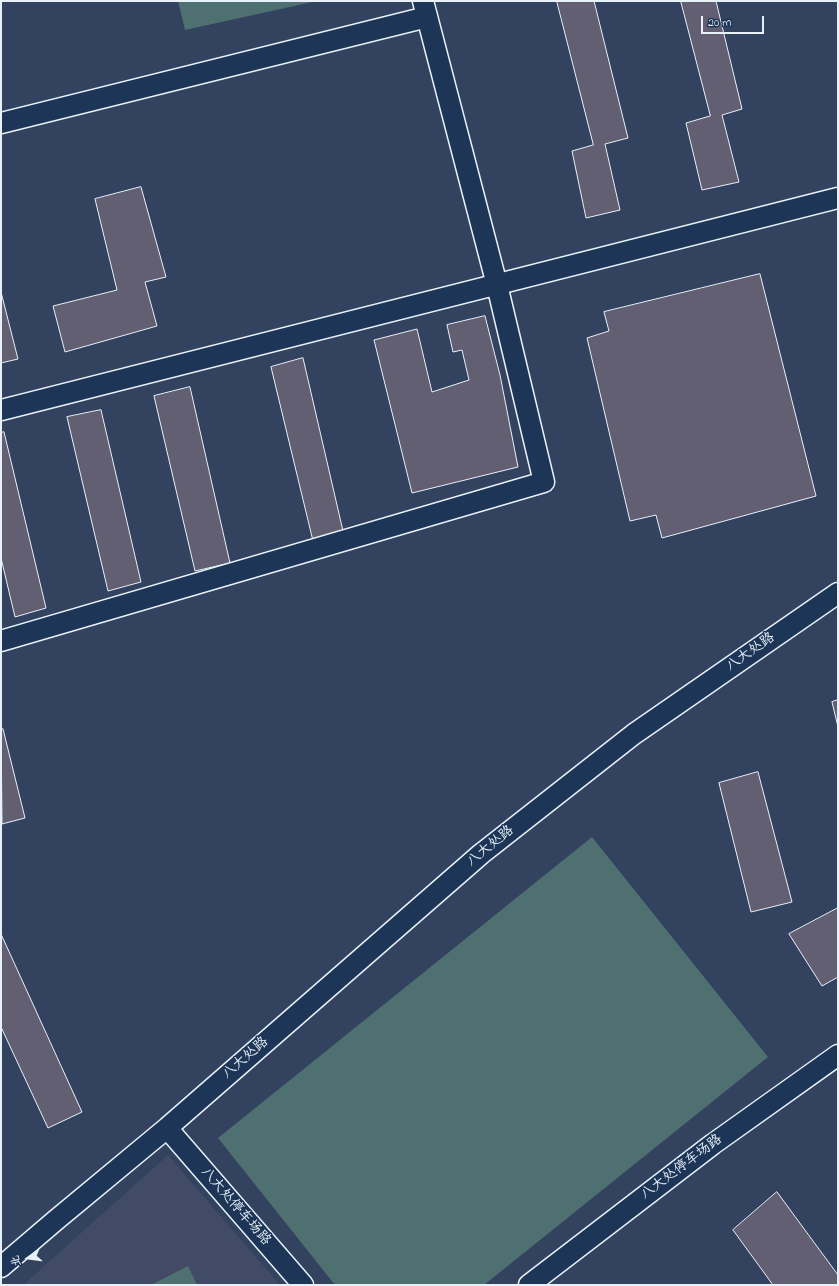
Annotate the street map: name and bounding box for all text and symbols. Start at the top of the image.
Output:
scale bar [703,8,766,34]
text: 20 m [708,14,731,32]
street label: 八大处路 [723,630,779,676]
street label: 八大处路 [464,823,518,871]
street label: 八大处路 [219,1034,273,1084]
street label: 八大处停车场路 [638,1132,726,1204]
street label: 八大处停车场路 [197,1165,273,1249]
north arrow [8,1238,48,1278]
text: 北 [7,1254,25,1268]

